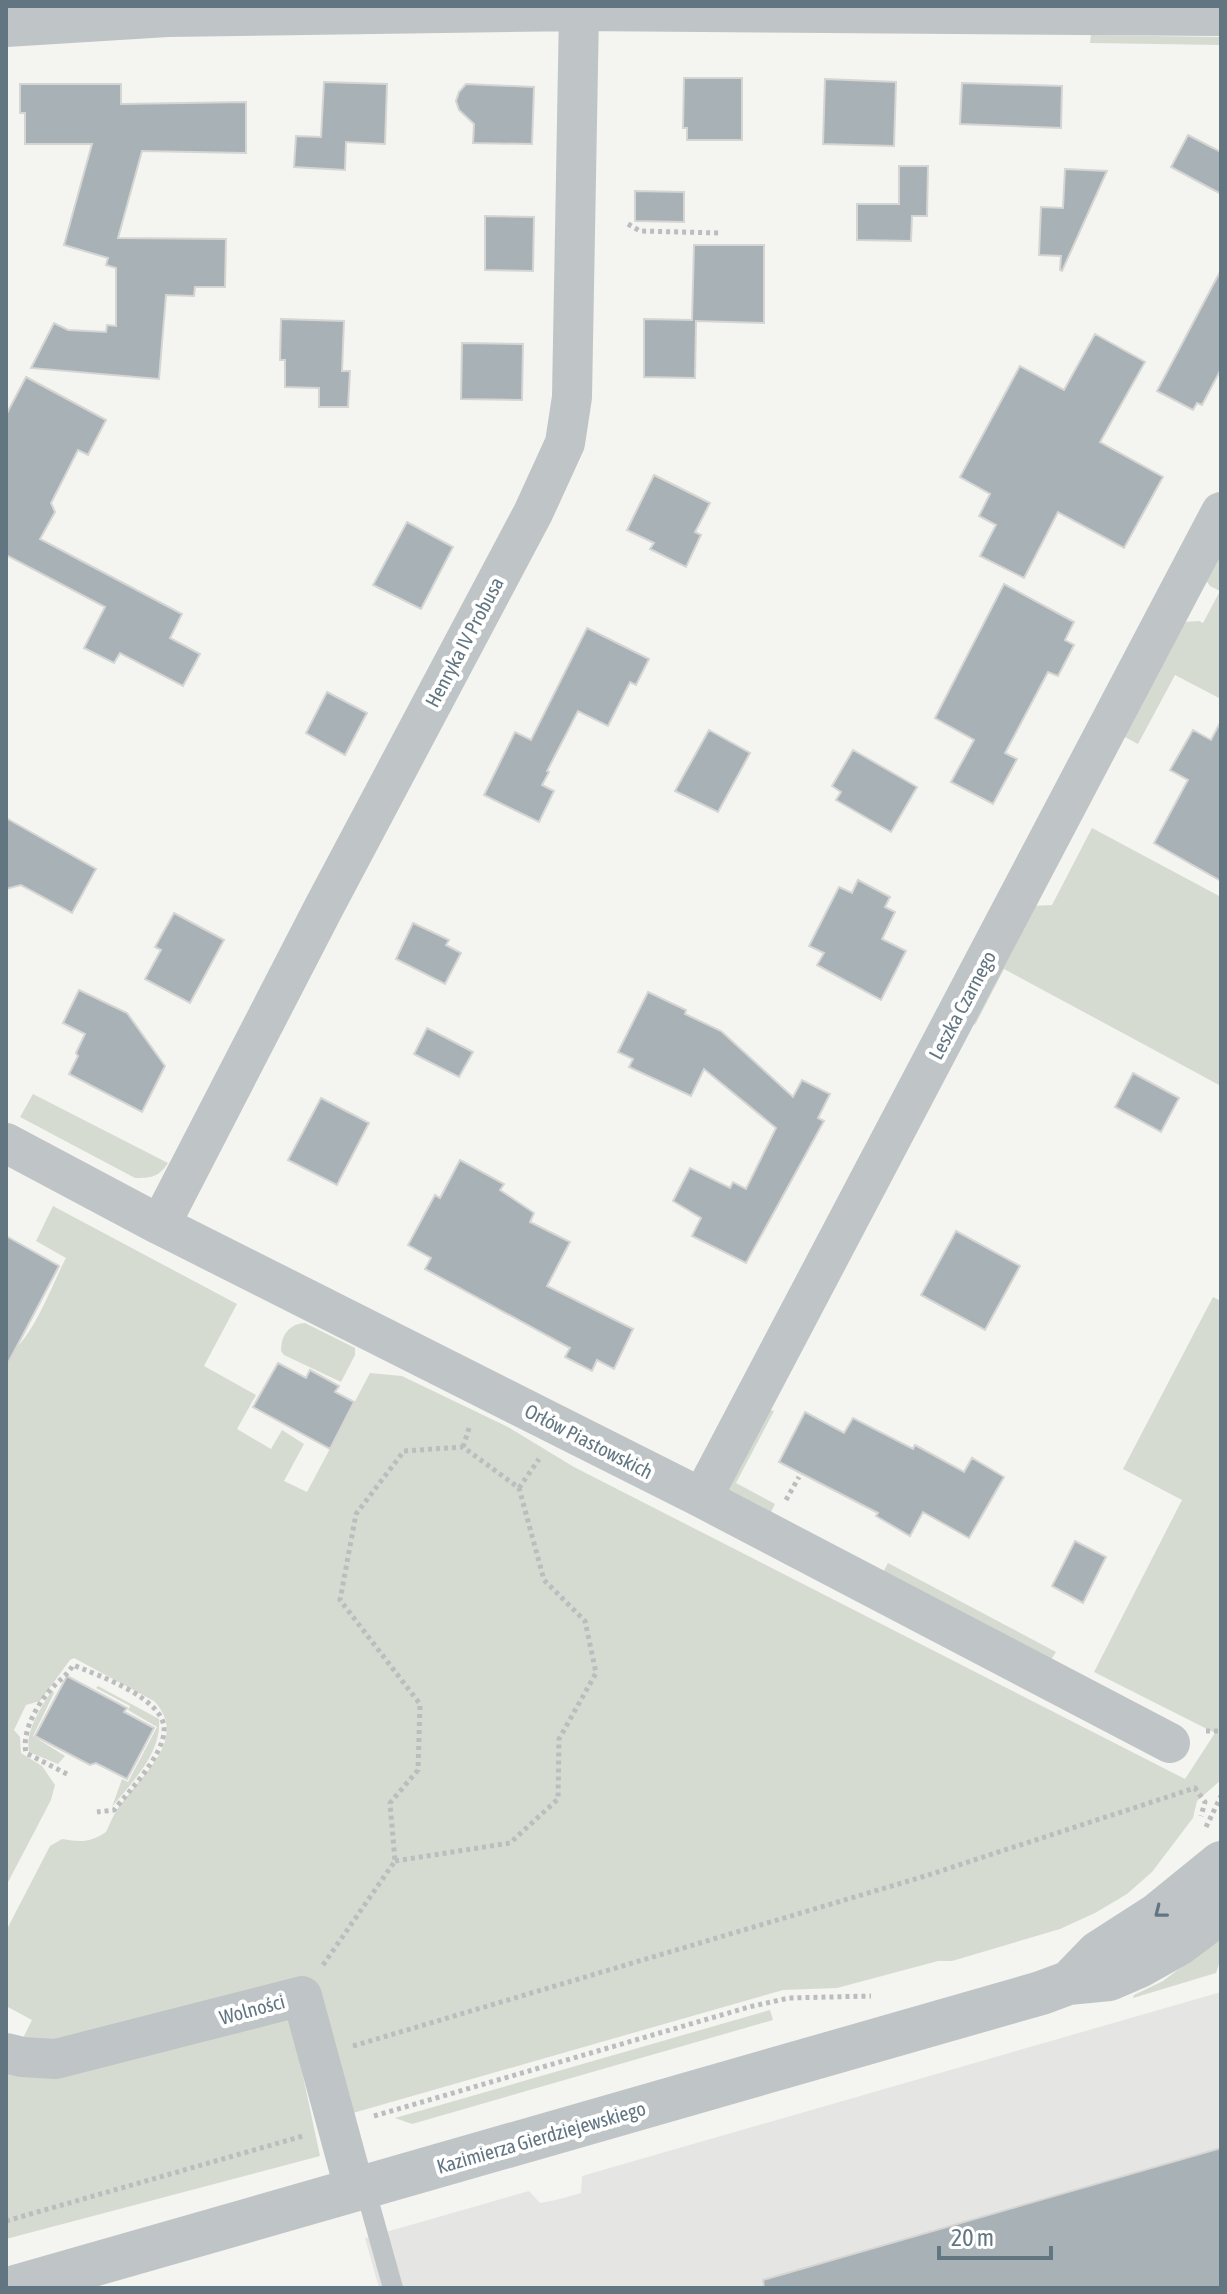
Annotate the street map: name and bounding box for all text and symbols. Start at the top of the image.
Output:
street label: Henryka IV Probusa [420,573,508,711]
street label: Leszka Czarnego [924,947,1000,1063]
street label: Orłów Piastowskich [521,1399,657,1483]
one-way arrow [1154,1902,1169,1916]
street label: Wolności [217,1989,287,2029]
street label: Kazimierza Gierdziejewskiego [434,2096,648,2178]
scale bar [939,2210,1051,2260]
text: 20 m [951,2224,994,2251]

